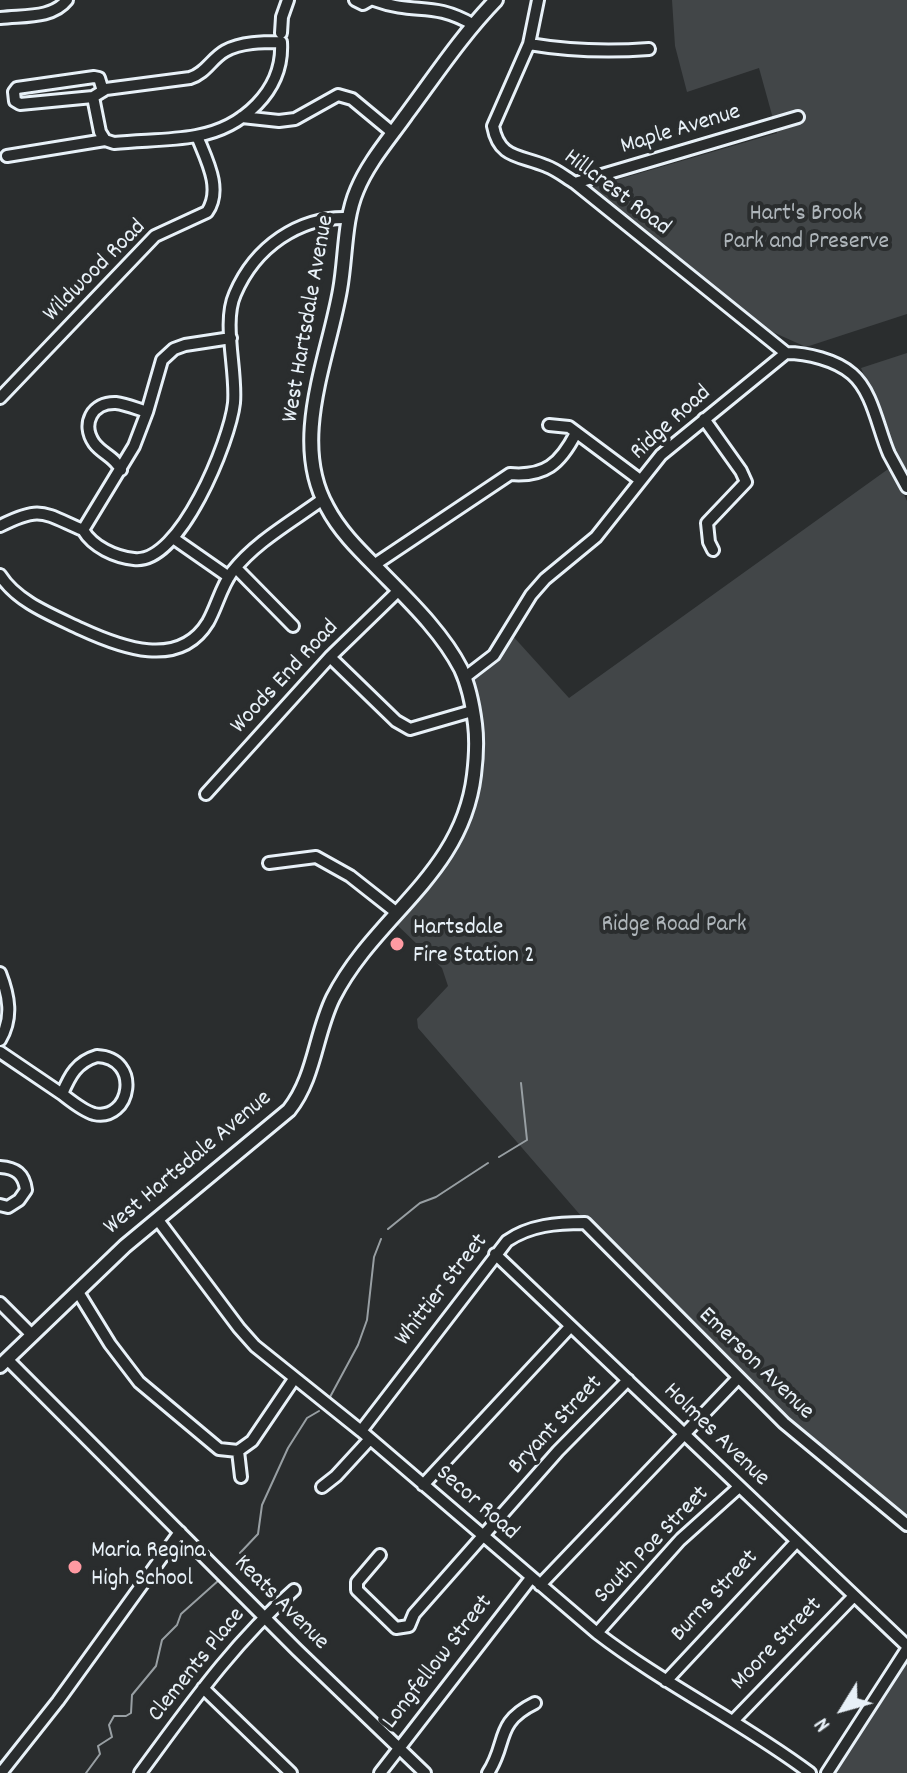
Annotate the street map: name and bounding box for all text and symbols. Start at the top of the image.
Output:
street label: Maple Avenue [618,99,744,163]
street label: Hillcrest Road [557,144,675,244]
park label: Hart's Brook Park and Preserve [723,202,889,258]
street label: West Hartsdale Avenue [278,213,342,425]
street label: Wildwood Road [39,215,153,329]
street label: Ridge Road [626,380,718,468]
street label: Woods End Road [226,615,346,741]
park label: Ridge Road Park [601,913,747,941]
place label: Hartsdale Fire Station 2 [413,916,535,972]
marker: Hartsdale Fire Station 2 [388,935,406,953]
street label: West Hartsdale Avenue [99,1085,279,1243]
street label: Whittier Street [390,1229,496,1353]
street label: Emerson Avenue [691,1303,819,1427]
street label: Bryant Street [504,1370,610,1482]
street label: Holmes Avenue [656,1378,774,1494]
street label: Secor Road [429,1460,523,1548]
street label: South Poe Street [590,1481,716,1611]
place label: Maria Regina High School [91,1539,206,1595]
street label: Burns Street [666,1545,766,1649]
street label: Keats Avenue [226,1550,334,1658]
marker: Maria Regina High School [66,1558,84,1576]
street label: Longfellow Street [378,1590,500,1736]
street label: Moore Street [726,1592,830,1698]
street label: Clements Place [143,1603,253,1729]
north arrow [803,1669,883,1749]
text: N [808,1710,839,1737]

